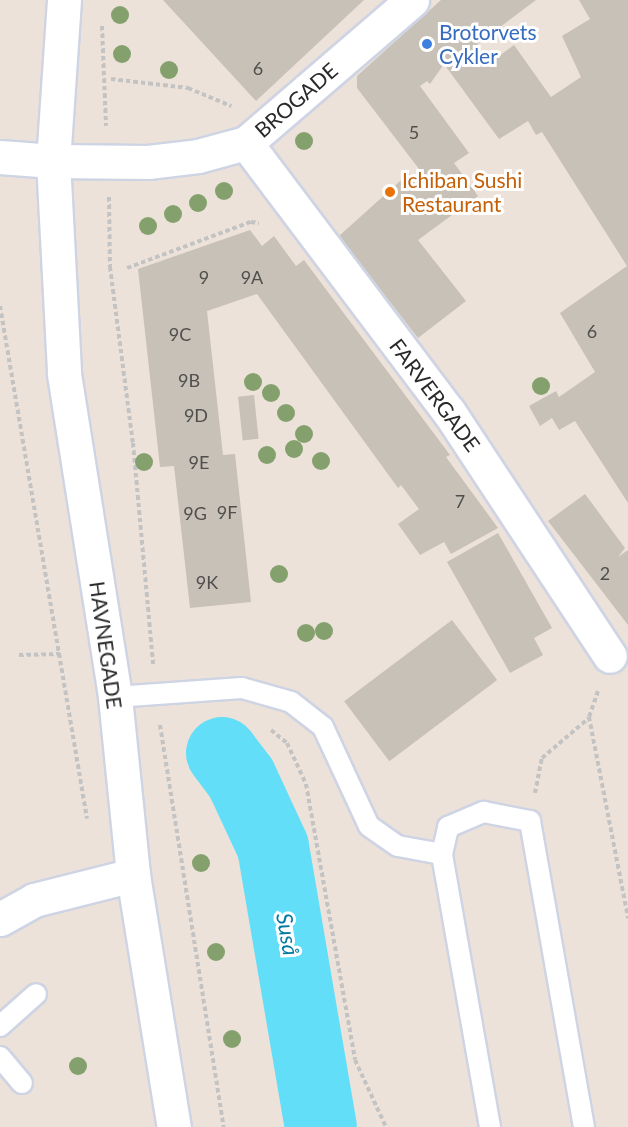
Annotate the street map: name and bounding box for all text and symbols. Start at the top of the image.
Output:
place label: Brotorvets Cykler [439,19,536,69]
marker: Brotorvets Cykler [420,37,434,51]
street label: BROGADE [250,57,342,143]
house number: 6 [253,57,263,79]
house number: 5 [409,121,419,143]
place label: Ichiban Sushi Restaurant [402,167,522,217]
marker: Ichiban Sushi Restaurant [383,185,397,199]
house number: 9 [199,266,209,288]
house number: 9A [241,266,263,288]
house number: 6 [587,320,597,342]
house number: 9C [169,323,191,345]
street label: FARVERGADE [384,334,486,456]
house number: 9B [178,369,200,391]
house number: 9D [184,404,208,426]
house number: 9E [189,451,209,473]
house number: 7 [455,490,465,512]
house number: 9F [217,501,237,523]
house number: 9G [183,502,207,524]
house number: 2 [600,562,610,584]
house number: 9K [196,571,218,593]
street label: HAVNEGADE [85,580,127,710]
water label: Suså [271,911,305,957]

